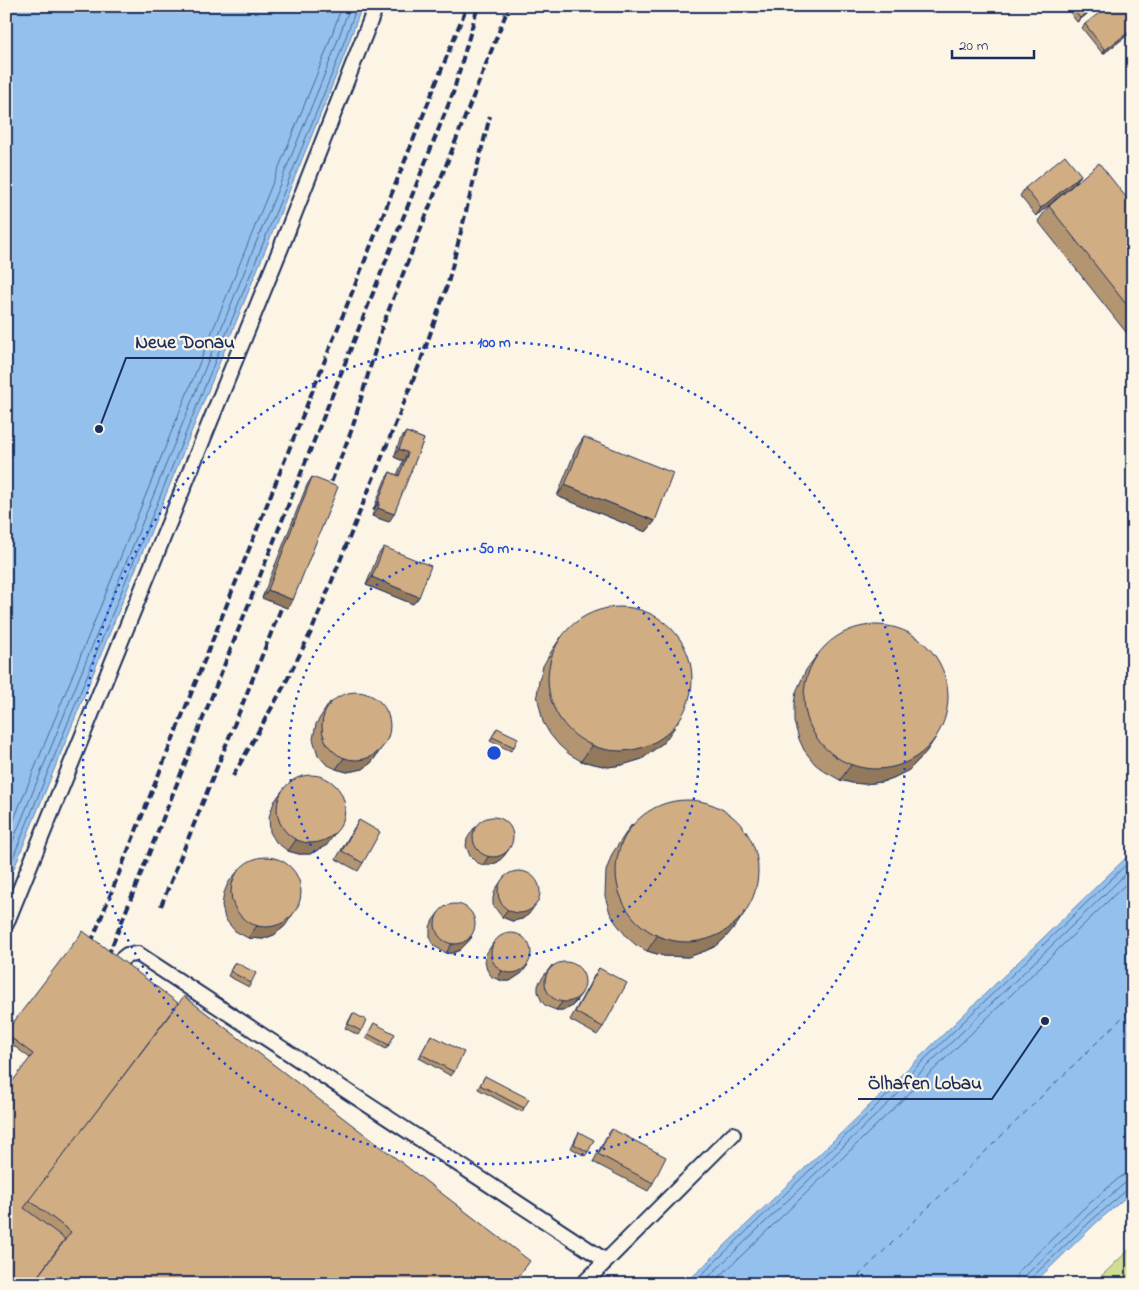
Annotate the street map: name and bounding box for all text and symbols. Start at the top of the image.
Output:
scale bar [952,28,1034,60]
text: 20 m [959,35,989,57]
callout: Neue Donau [126,324,245,358]
text: Neue Donau [135,330,235,357]
text: 100 m [477,332,511,354]
text: 50 m [479,538,510,560]
centre of rings [485,744,503,762]
callout: Ölhafen Lobau [858,1065,992,1099]
text: Ölhafen Lobau [868,1071,982,1098]

